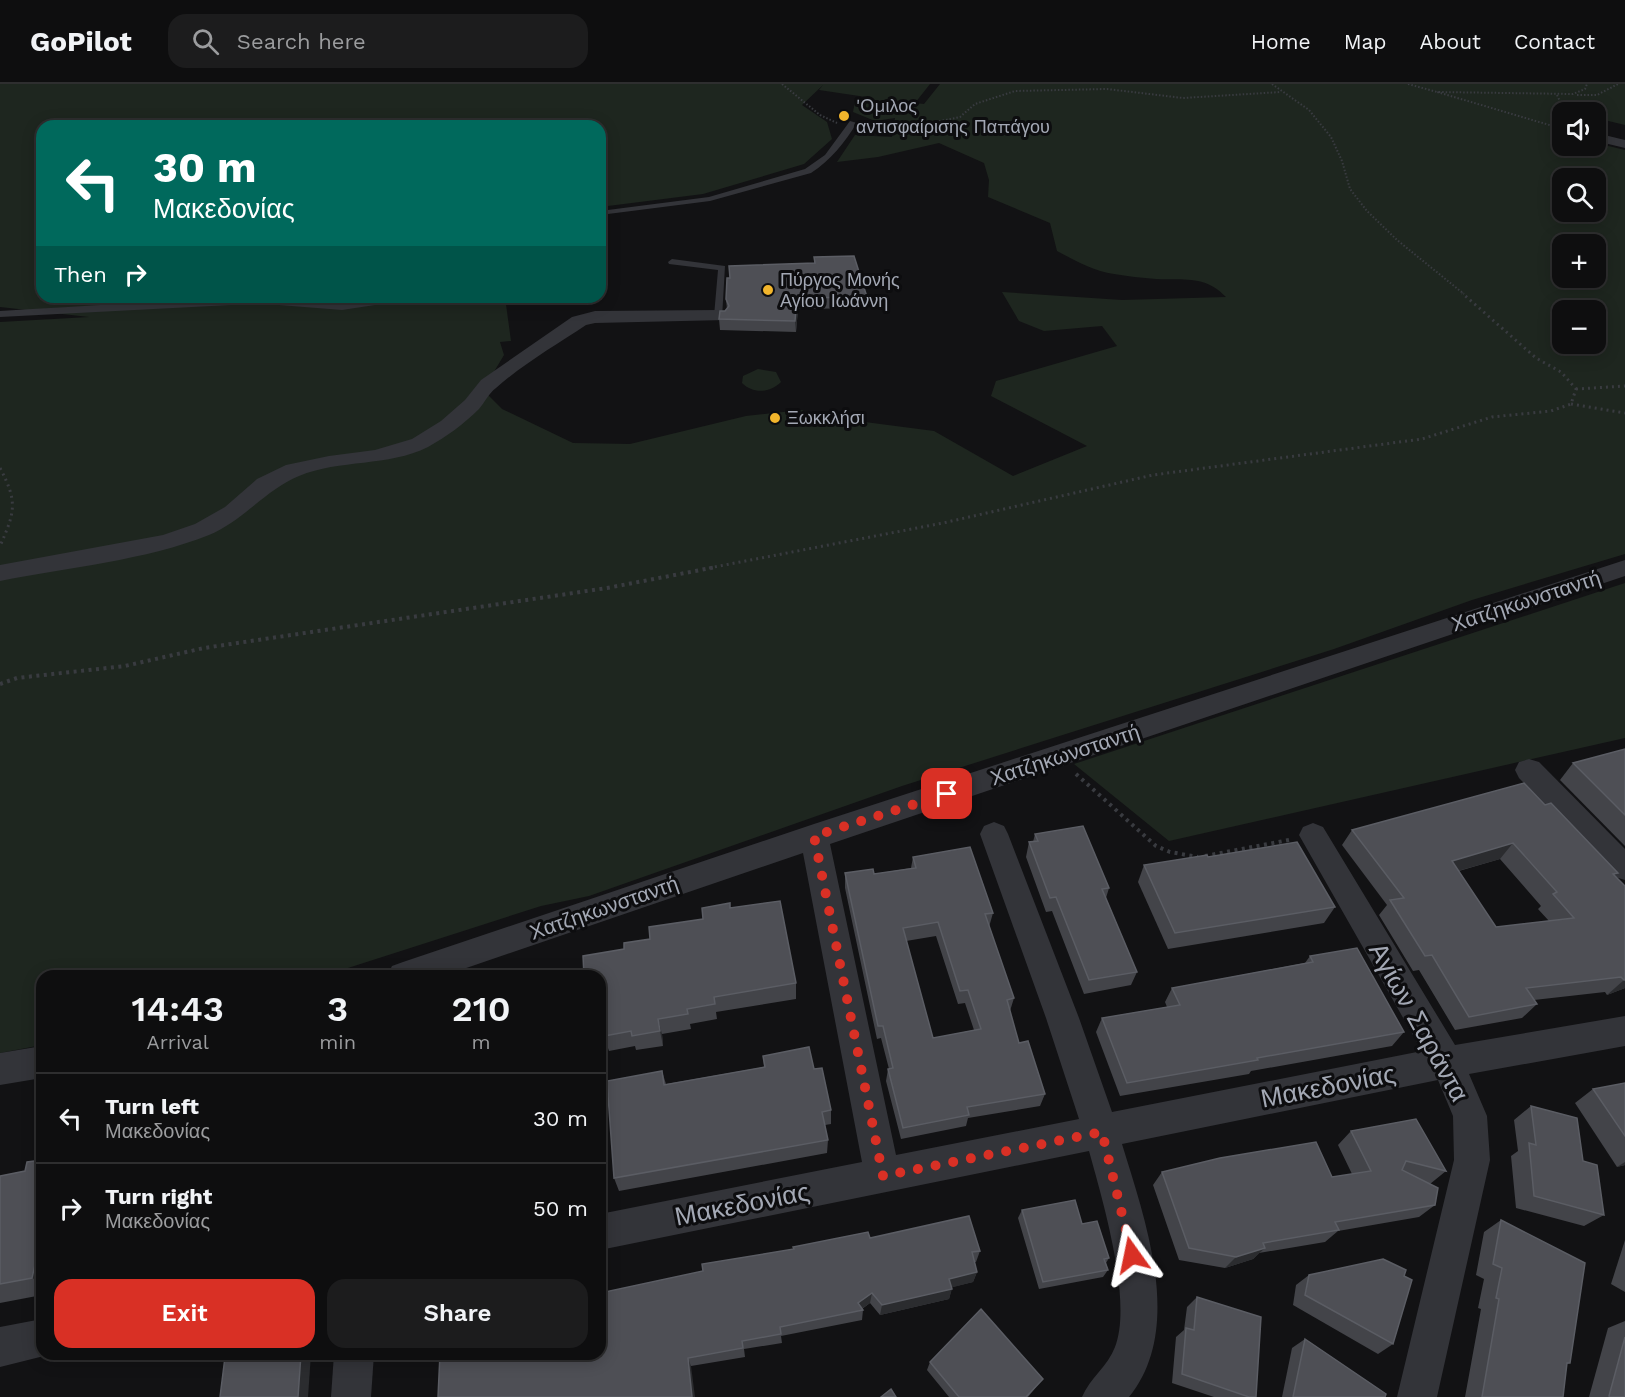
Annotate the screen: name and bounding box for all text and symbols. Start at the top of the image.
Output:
search box [168,14,588,68]
text: GoPilot [30,25,132,58]
icon: search [189,25,222,58]
text: Search here [237,29,366,54]
text: Home [1251,29,1311,54]
text: Map [1344,29,1387,54]
text: About [1420,29,1481,54]
text: Contact [1514,29,1595,54]
place label: 'Ομιλος αντισφαίρισης Παπάγου [856,95,1050,137]
map controls [1552,102,1606,354]
button: sound [1552,102,1606,156]
marker: 'Ομιλος αντισφαίρισης Παπάγου [837,109,851,123]
text: 30 m [153,143,257,192]
icon: left [54,144,132,222]
button: search [1552,168,1606,222]
text: Μακεδονίας [153,193,295,225]
button: + [1552,234,1606,288]
icon: right [119,258,152,291]
text: Then [54,262,107,287]
place label: Πύργος Μονής Αγίου Ιωάννη [780,269,900,311]
marker: Πύργος Μονής Αγίου Ιωάννη [761,283,775,297]
button: − [1552,300,1606,354]
place label: Ξωκκλήσι [787,407,865,428]
marker: Ξωκκλήσι [768,411,782,425]
street label: Χατζηκωνσταντή [1448,565,1604,636]
street label: Χατζηκωνσταντή [987,719,1143,790]
pin [921,768,972,819]
icon: arrive [930,777,963,810]
street label: Χατζηκωνσταντή [526,870,681,945]
street label: Αγίων Σαράντα [1363,937,1475,1107]
text: 14:43 [131,988,224,1030]
text: 3 [327,988,348,1030]
text: 210 [451,988,511,1030]
text: Arrival [146,1030,209,1054]
text: min [319,1030,356,1054]
text: m [472,1030,491,1054]
street label: Μακεδονίας [1258,1058,1398,1114]
text: Turn left [105,1094,199,1119]
icon: left [54,1102,87,1135]
text: 30 m [533,1106,588,1131]
text: Μακεδονίας [105,1119,210,1143]
street label: Μακεδονίας [672,1176,812,1232]
text: Turn right [105,1184,212,1209]
icon: right [54,1192,87,1225]
text: 50 m [533,1196,588,1221]
text: Μακεδονίας [105,1209,210,1233]
position arrow [1100,1223,1164,1287]
button: Exit [54,1279,315,1348]
button: Share [327,1279,588,1348]

